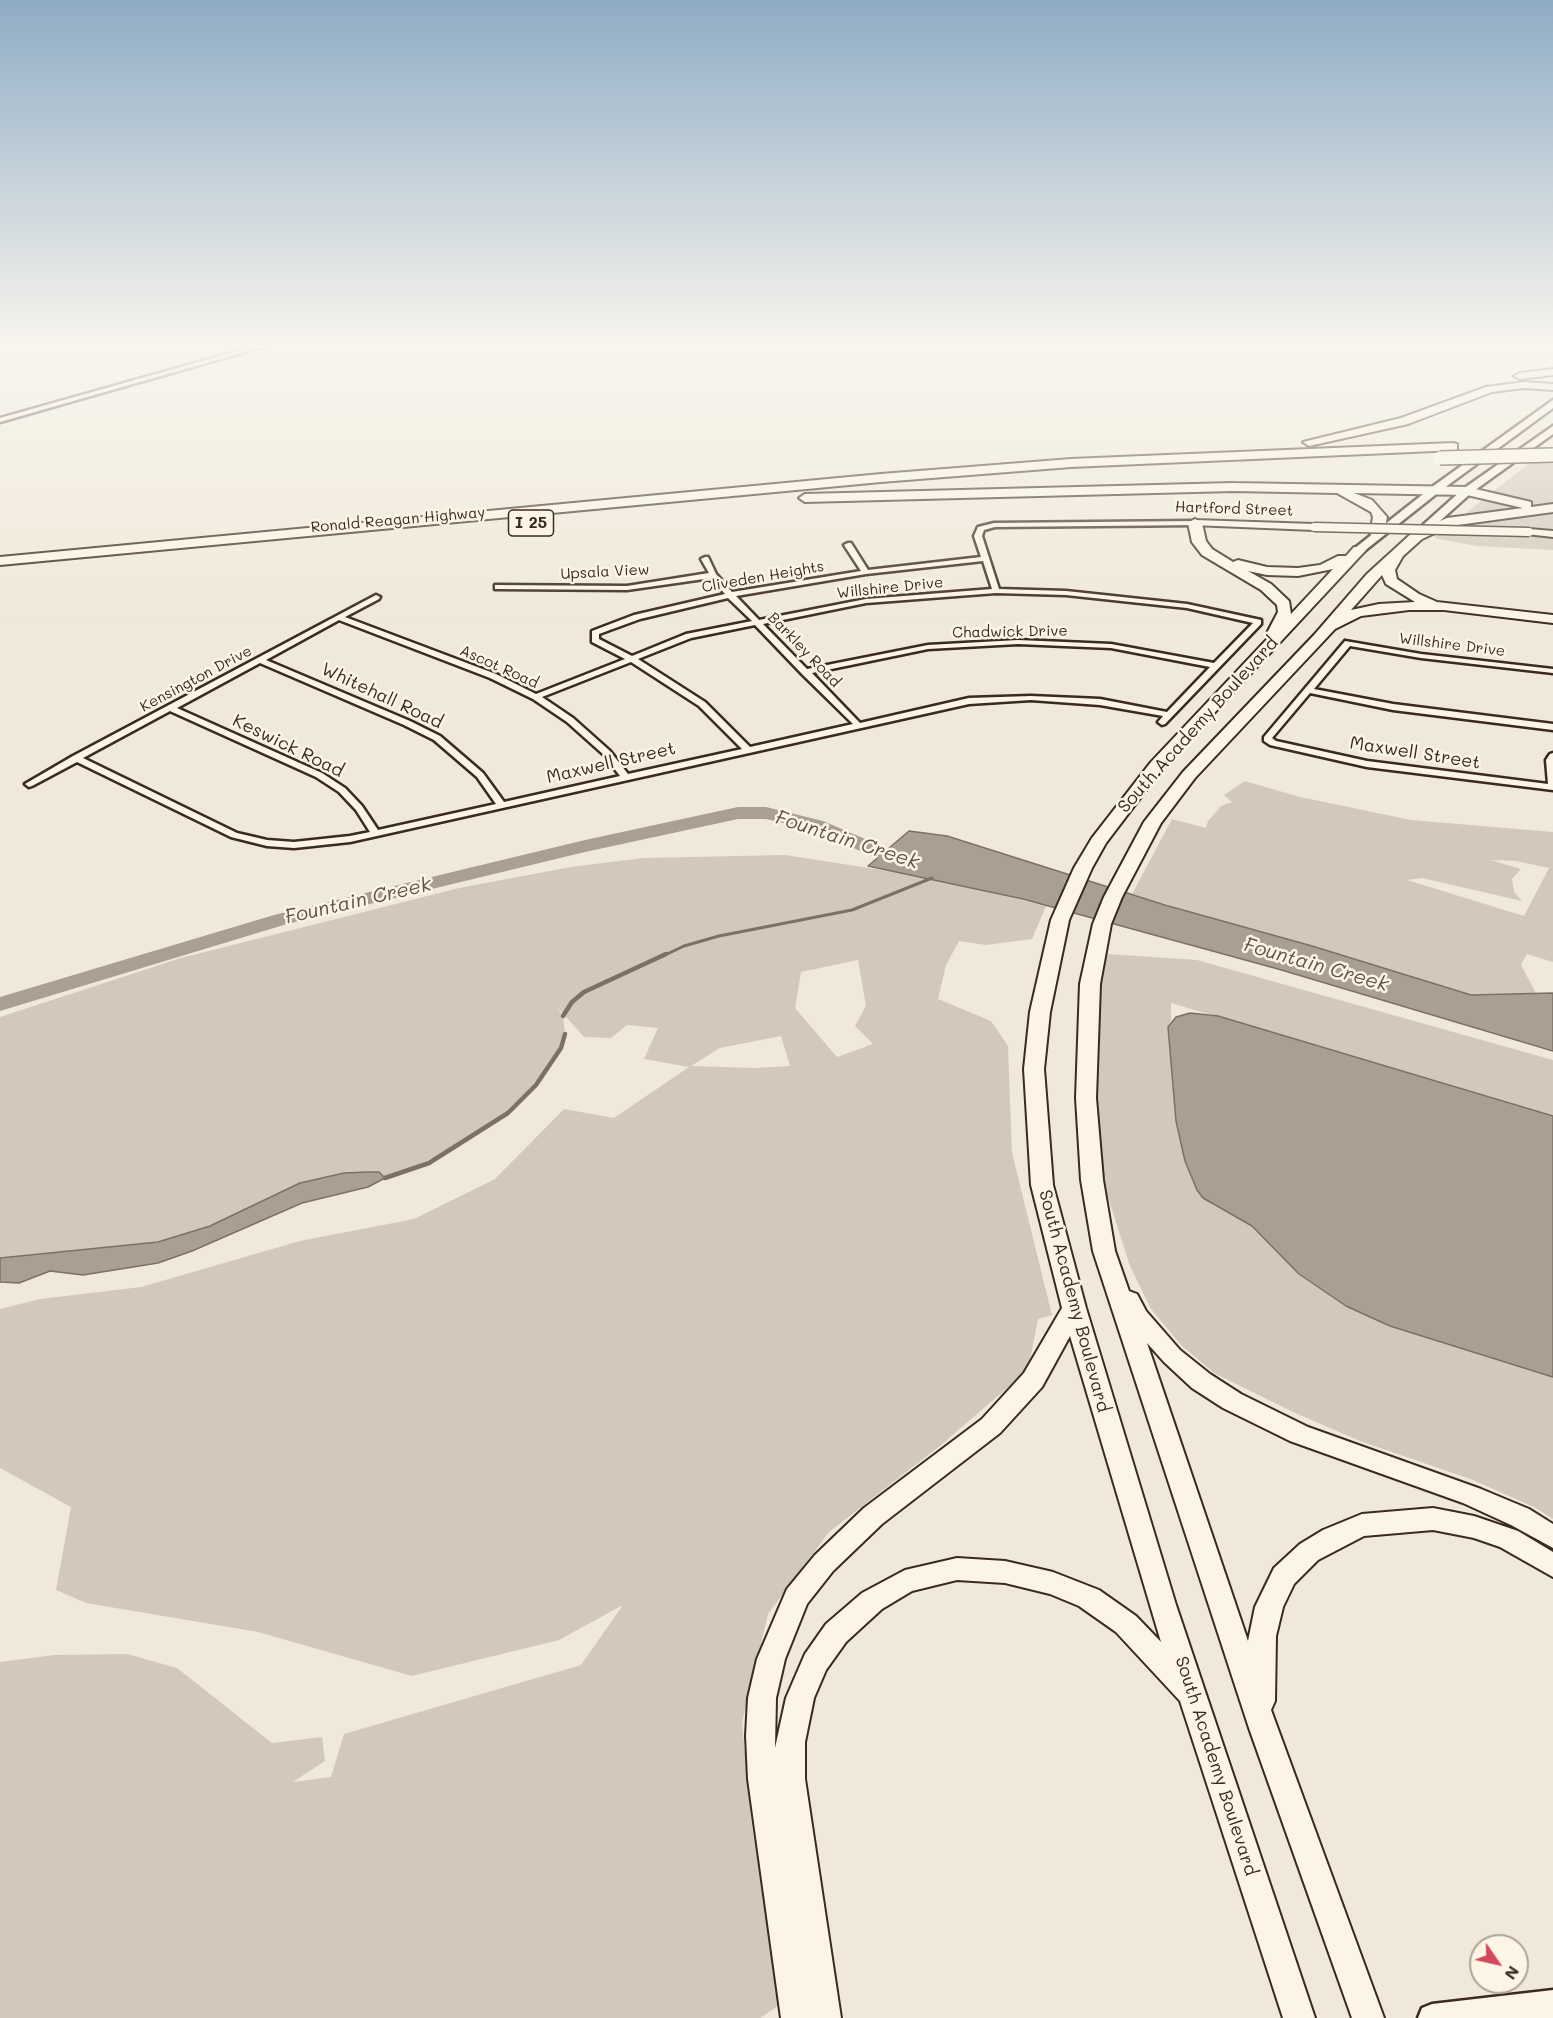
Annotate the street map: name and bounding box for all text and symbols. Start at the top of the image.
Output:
street label: Hartford Street [1174,498,1294,520]
street label: Ronald Reagan Highway [310,503,486,537]
road number: I 25 [508,510,554,536]
street label: Cliveden Heights [700,557,826,597]
street label: Upsala View [560,561,650,583]
street label: Willshire Drive [836,573,944,603]
street label: Barkley Road [764,609,844,691]
street label: Chadwick Drive [952,622,1068,642]
street label: Willshire Drive [1398,630,1506,660]
street label: South Academy Boulevard [1113,633,1283,817]
street label: Kensington Drive [137,642,255,716]
street label: Ascot Road [457,642,541,692]
street label: Whitehall Road [318,658,446,734]
street label: Keswick Road [229,710,347,782]
street label: Maxwell Street [1348,732,1482,774]
street label: Maxwell Street [544,738,678,788]
water label: Fountain Creek [772,805,922,875]
water label: Fountain Creek [282,872,434,930]
water label: Fountain Creek [1241,933,1391,997]
street label: South Academy Boulevard [1034,1187,1114,1415]
street label: South Academy Boulevard [1170,1654,1262,1878]
north arrow [1469,1934,1529,1994]
text: N [1501,1962,1525,1984]

